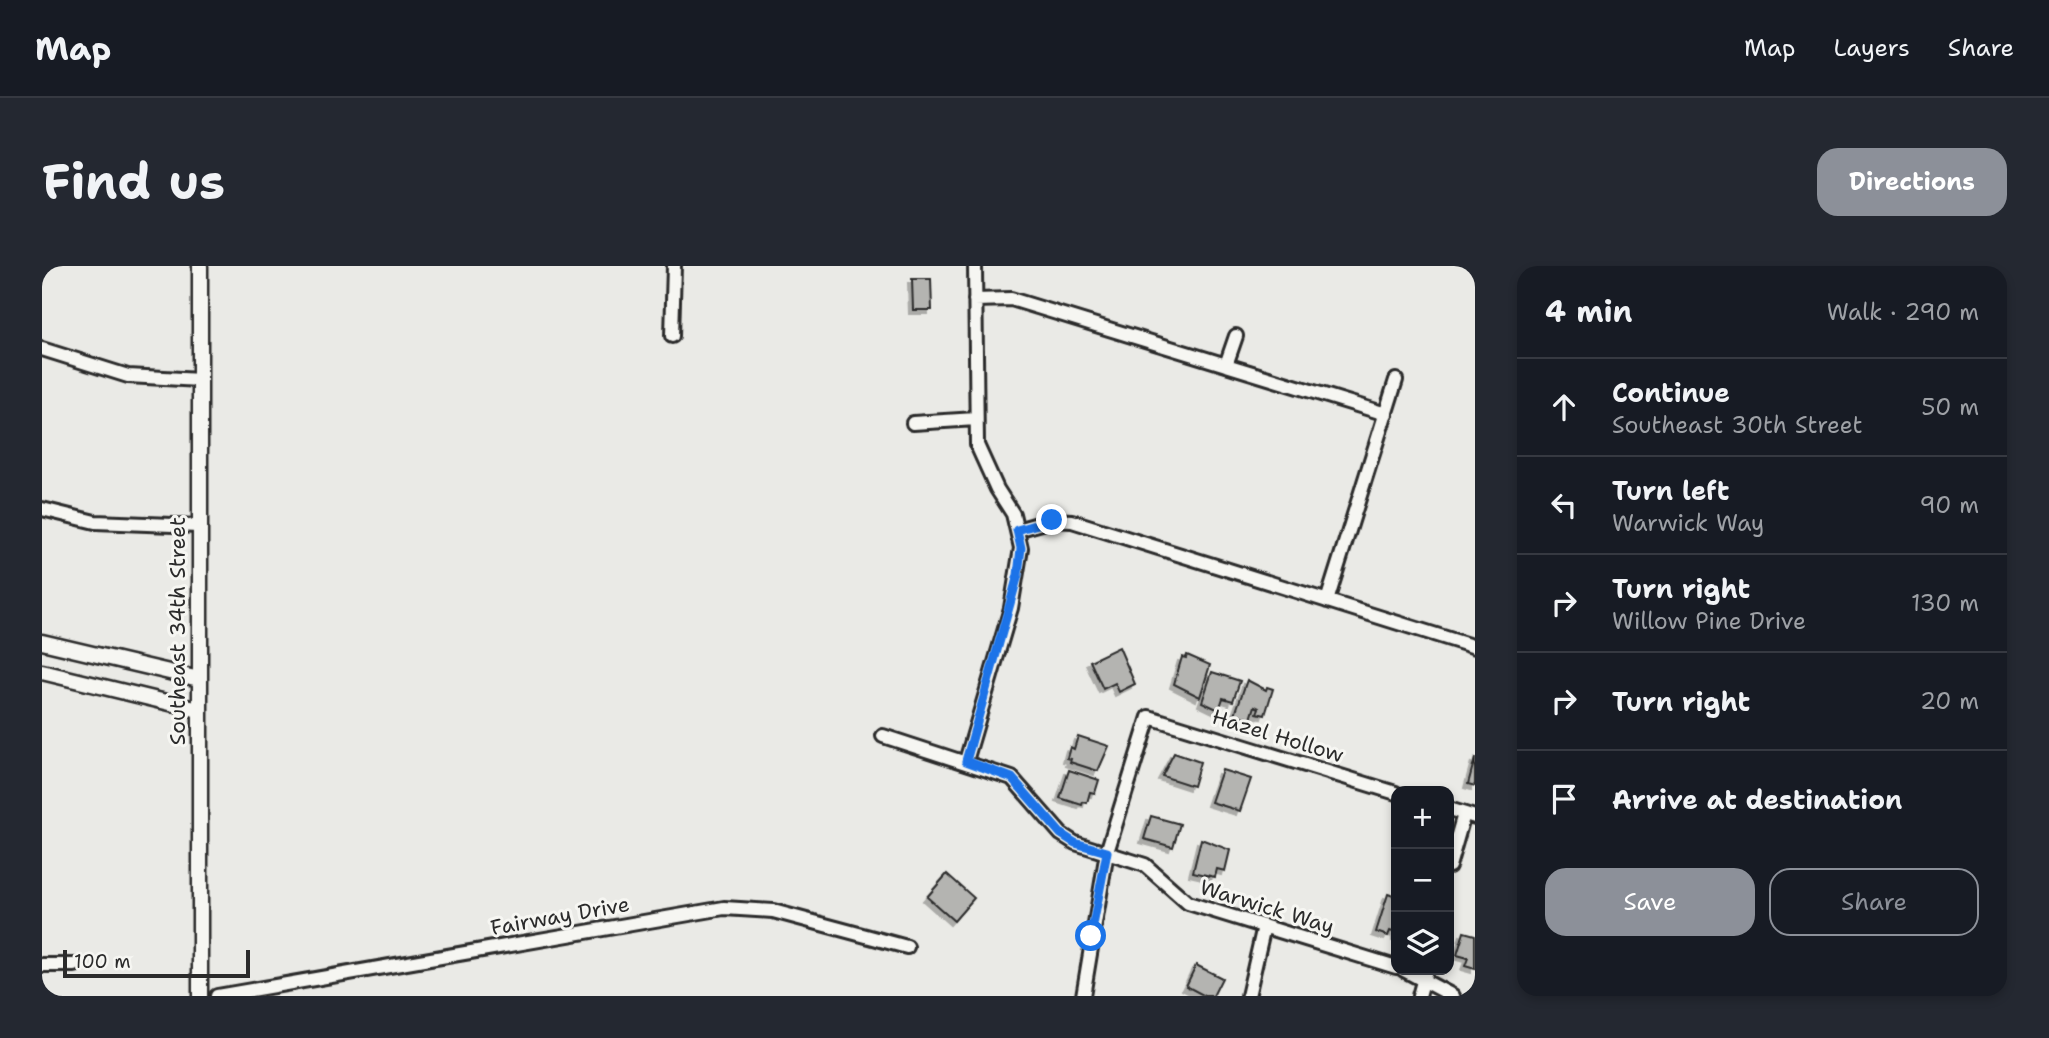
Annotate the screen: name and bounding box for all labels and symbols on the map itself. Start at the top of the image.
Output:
route end [1036,504,1067,535]
street label: Southeast 34th Street [164,517,192,745]
street label: Hazel Hollow [1209,703,1347,769]
street label: Warwick Way [1196,873,1338,941]
street label: Fairway Drive [488,890,632,942]
route start [1075,920,1106,951]
scale bar [63,947,250,979]

